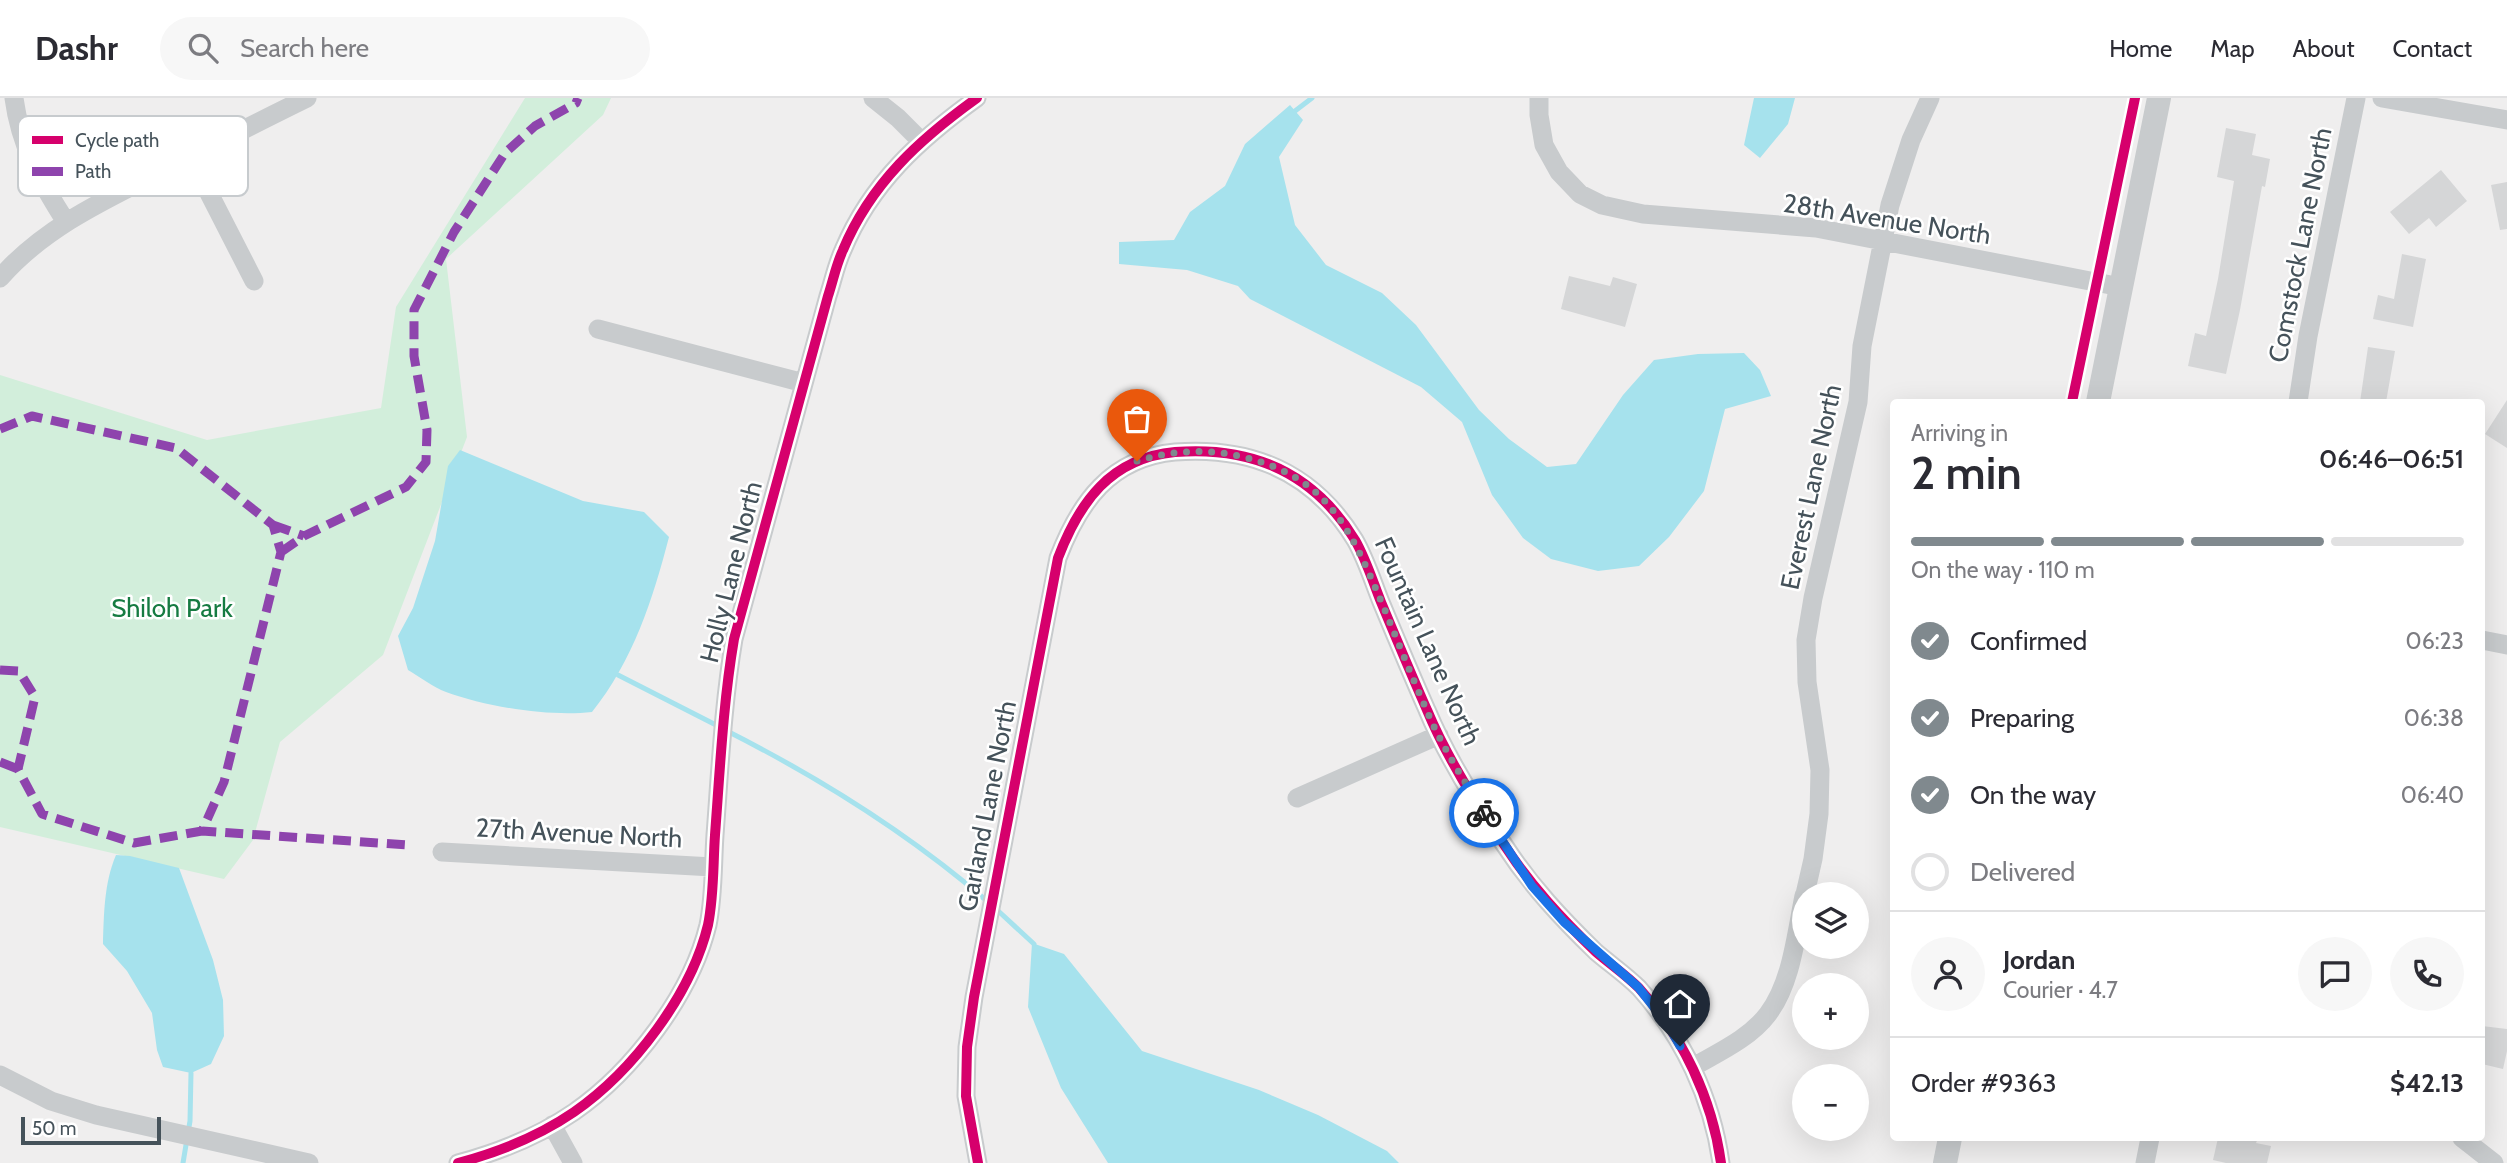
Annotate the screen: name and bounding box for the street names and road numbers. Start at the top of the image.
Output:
street label: Comstock Lane North [2262,125,2338,365]
street label: 28th Avenue North [1781,187,1993,251]
street label: Everest Lane North [1774,381,1848,593]
street label: Holly Lane North [693,478,769,666]
street label: Fountain Lane North [1368,532,1488,750]
street label: Garland Lane North [951,698,1023,914]
street label: 27th Avenue North [475,812,683,854]

